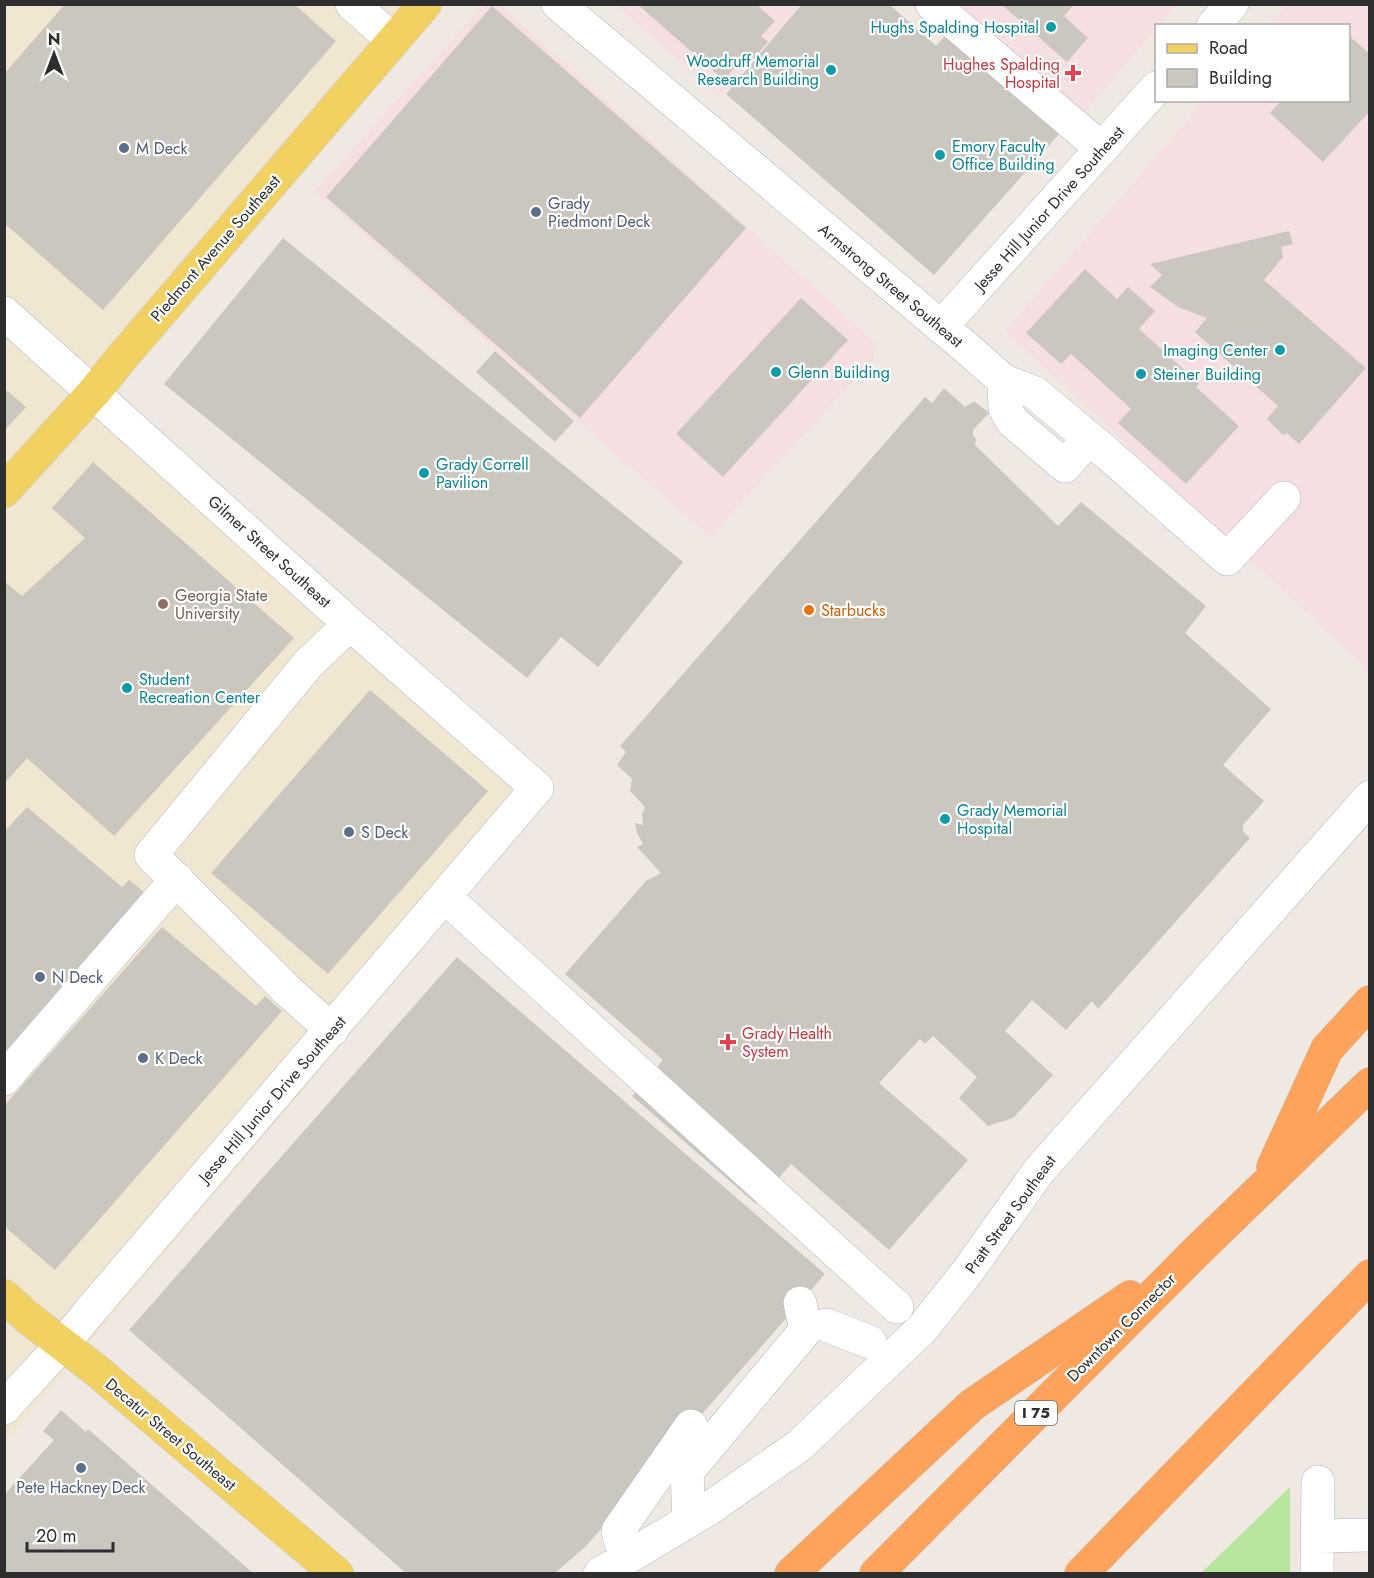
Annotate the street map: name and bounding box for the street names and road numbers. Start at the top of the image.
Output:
street label: Jesse Hill Junior Drive Southeast [968,121,1130,297]
street label: Piedmont Avenue Southeast [145,170,286,327]
street label: Armstrong Street Southeast [813,218,968,353]
street label: Gilmer Street Southeast [203,490,336,613]
street label: Jesse Hill Junior Drive Southeast [192,1011,351,1189]
street label: Pratt Street Southeast [960,1150,1061,1278]
street label: Downtown Connector [1062,1267,1181,1387]
street label: Decatur Street Southeast [100,1373,241,1496]
road number: I 75 [1015,1401,1057,1425]

